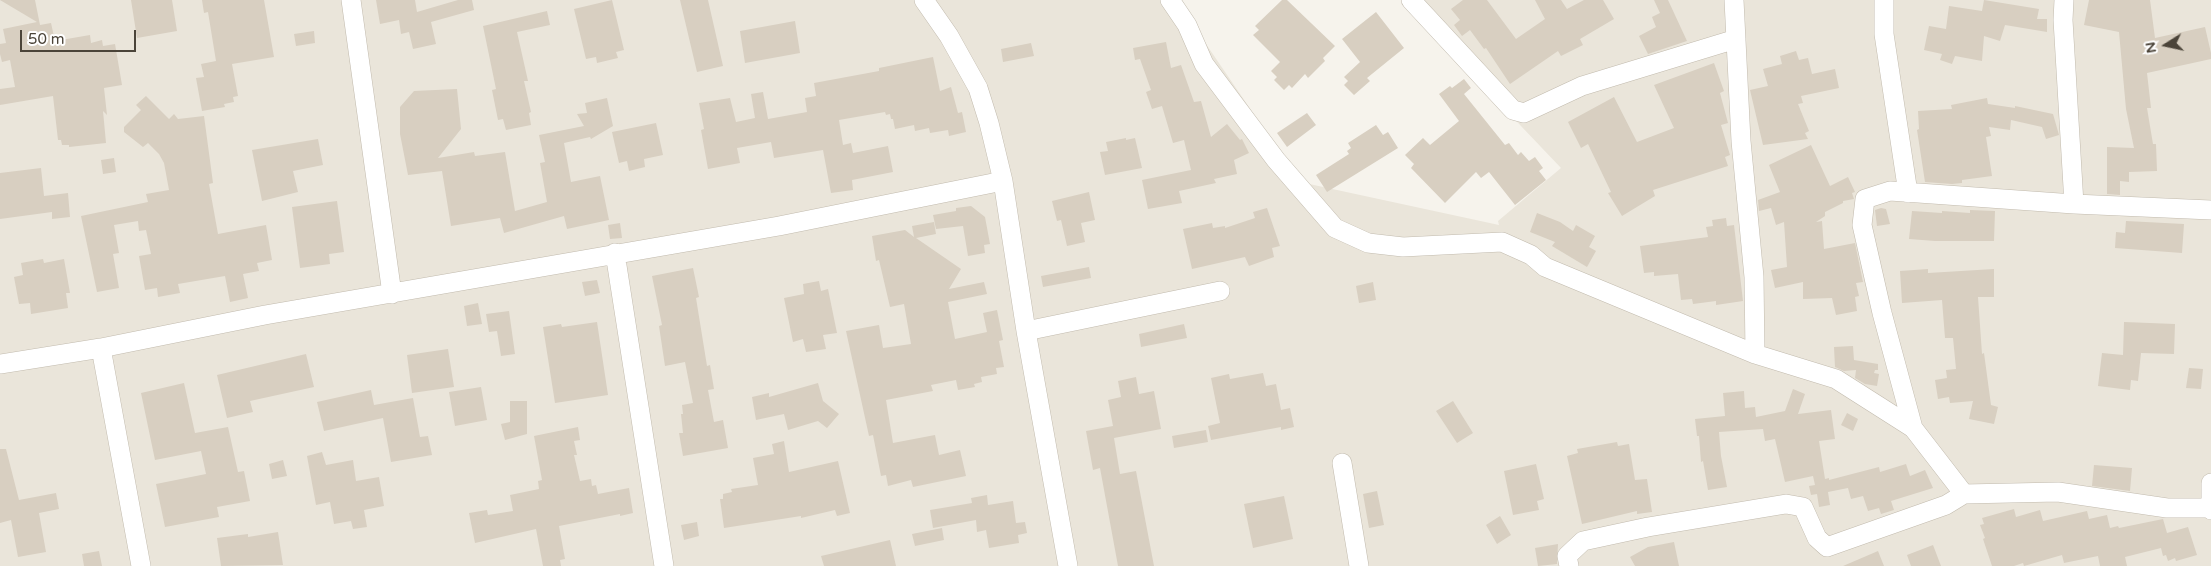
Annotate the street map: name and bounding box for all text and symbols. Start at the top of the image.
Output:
scale bar [22,20,139,52]
north arrow [2141,20,2191,70]
text: 50 m [28,30,65,48]
text: N [2141,41,2160,55]

